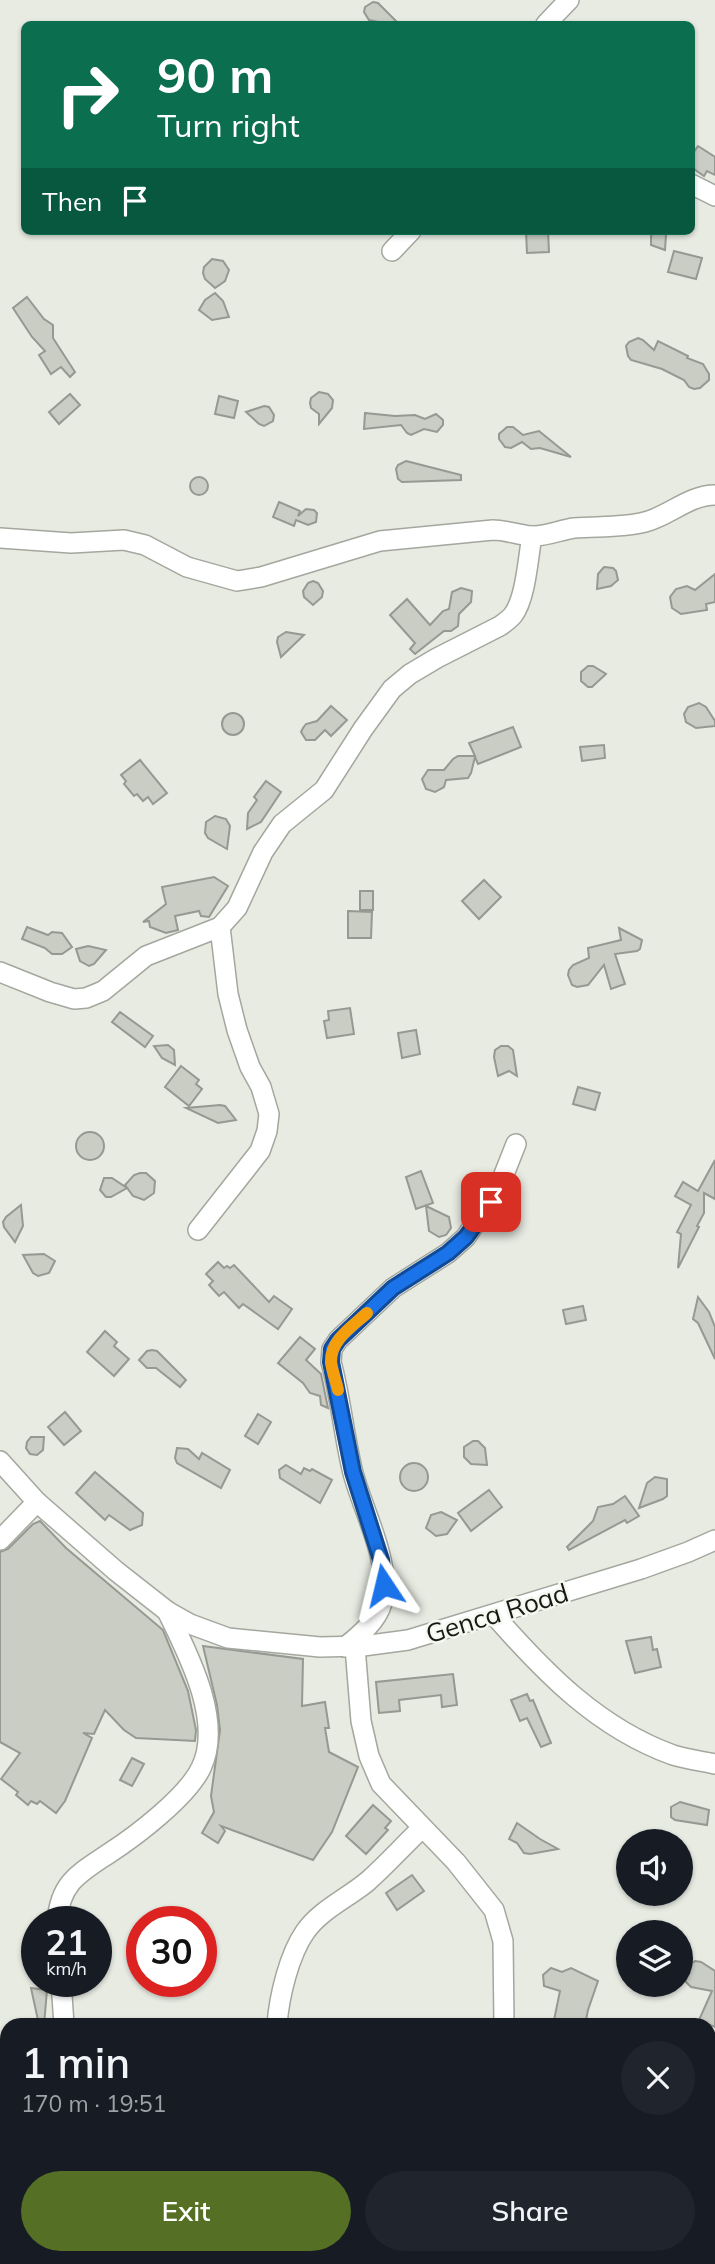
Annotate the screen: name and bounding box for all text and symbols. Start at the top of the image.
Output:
text: 90 m [157,44,273,105]
icon: right [42,49,133,140]
text: Turn right [157,105,300,145]
icon: arrive [116,182,154,220]
text: Then [42,185,102,218]
pin [461,1172,521,1232]
icon: arrive [472,1183,510,1221]
position arrow [347,1548,421,1622]
street label: Genca Road [422,1576,572,1650]
map controls [616,1829,693,1997]
button: sound [616,1829,693,1906]
speed limit sign: 30 [126,1906,217,1997]
text: 21 [45,1920,88,1964]
button: layers [616,1920,693,1997]
text: km/h [46,1957,87,1980]
text: 1 min [21,2036,130,2089]
button: close [621,2041,695,2115]
text: 170 m · 19:51 [21,2089,166,2118]
button: Exit [21,2171,351,2251]
button: Share [365,2171,695,2251]

